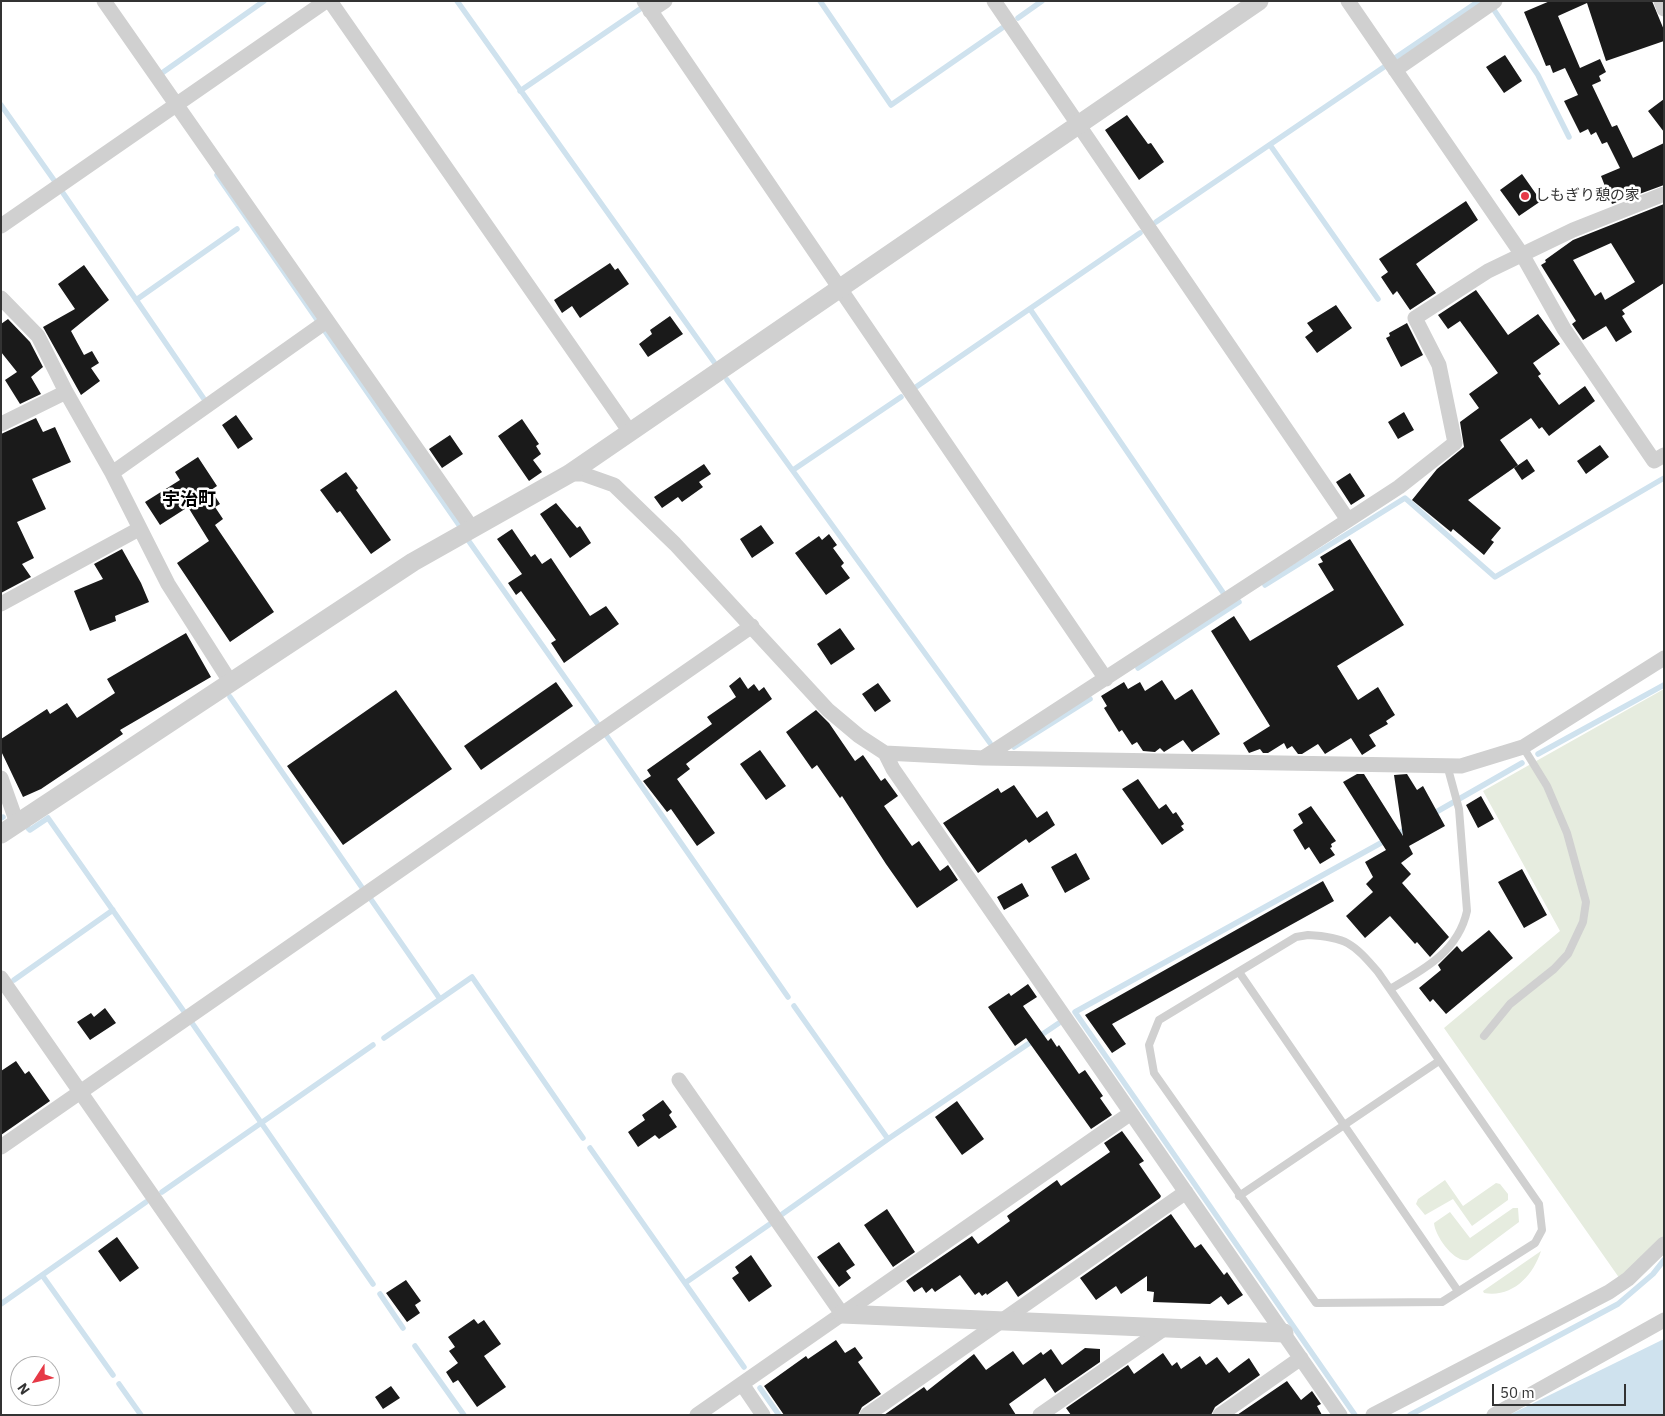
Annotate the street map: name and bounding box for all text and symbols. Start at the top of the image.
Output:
place label: しもぎり憩の家 [1535,187,1640,205]
marker: しもぎり憩の家 [1519,190,1531,202]
district label: 宇治町 [162,489,216,511]
north arrow [10,1356,60,1406]
scale bar [1495,1374,1629,1406]
text: N [13,1380,34,1398]
text: 50 m [1500,1383,1535,1402]

